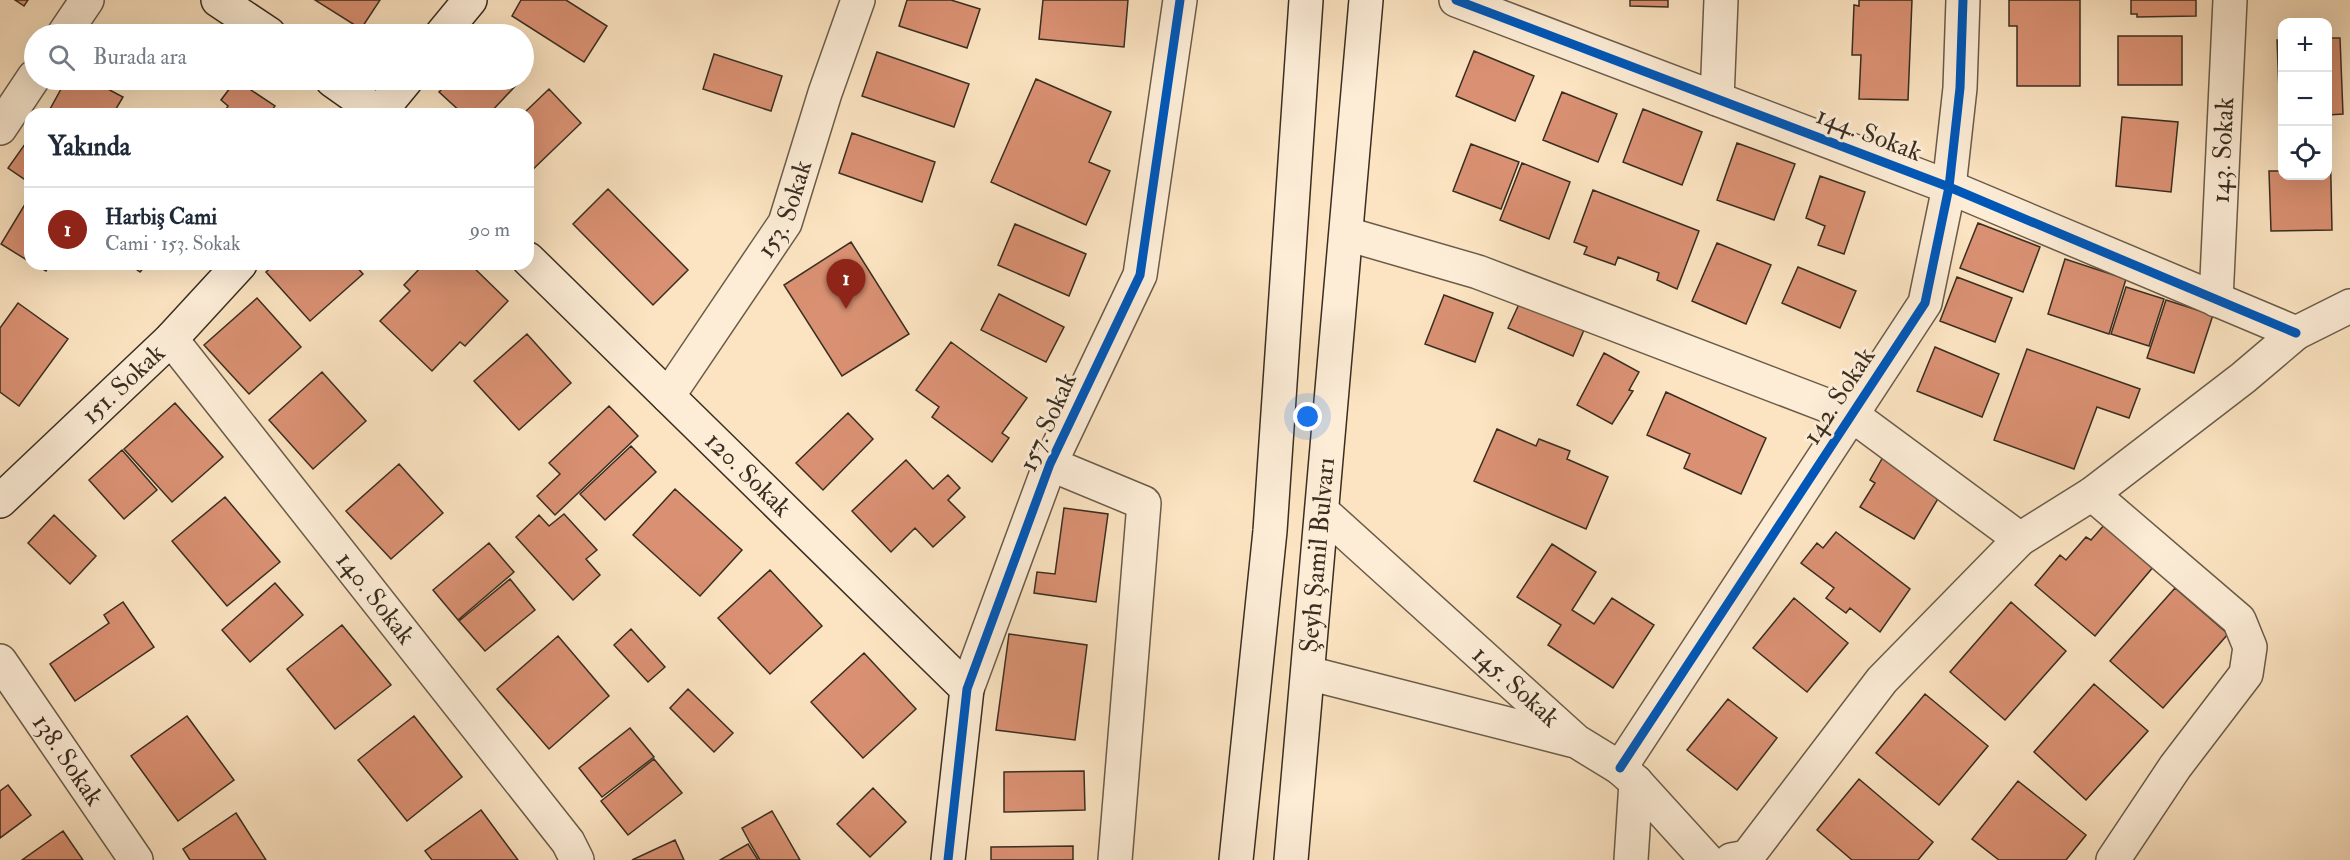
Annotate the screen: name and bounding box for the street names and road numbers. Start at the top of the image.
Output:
street label: 143. Sokak [2205,96,2241,204]
street label: 144. Sokak [1812,99,1927,169]
street label: 153. Sokak [750,156,820,264]
street label: 151. Sokak [75,337,172,431]
street label: 142. Sokak [1796,341,1882,451]
street label: 157. Sokak [1012,367,1084,476]
street label: 120. Sokak [698,425,798,524]
street label: Şeyh Şamil Bulvarı [1293,456,1342,654]
street label: 140. Sokak [329,545,422,651]
street label: 145. Sokak [1465,639,1567,735]
street label: 138. Sokak [25,708,111,813]

